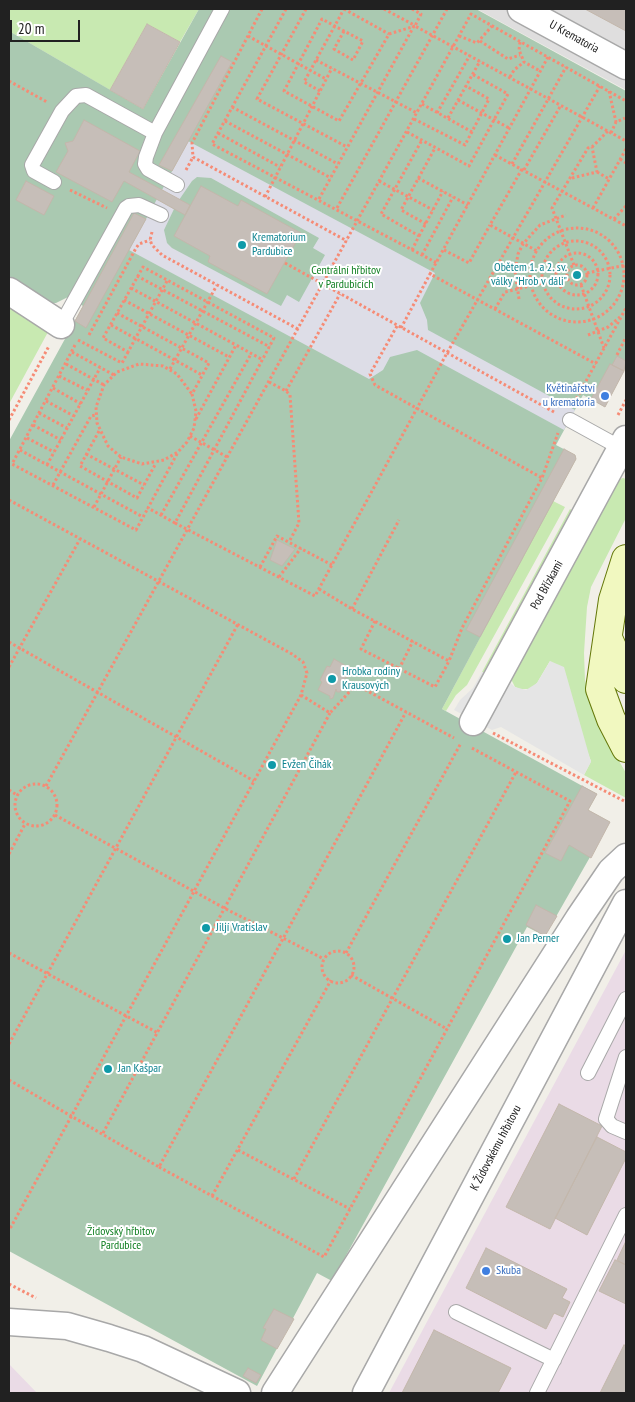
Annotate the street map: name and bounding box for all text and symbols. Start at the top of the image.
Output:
scale bar [12,10,82,42]
street label: U Krematoria [547,18,601,56]
text: 20 m [18,19,44,38]
place label: Krematorium Pardubice [252,231,306,259]
marker: Krematorium Pardubice [236,239,248,251]
place label: Obětem 1. a 2. sv. války "Hrob v dáli" [491,261,567,289]
park label: Centrální hřbitov v Pardubicích [311,264,381,292]
marker: Obětem 1. a 2. sv. války "Hrob v dáli" [571,269,583,281]
place label: Květinářství u krematoria [543,382,595,410]
marker: Květinářství u krematoria [599,390,611,402]
street label: Pod Břízkami [528,558,566,612]
place label: Hrobka rodiny Krausových [342,665,400,693]
marker: Hrobka rodiny Krausových [326,673,338,685]
place label: Evžen Čihák [282,758,332,772]
marker: Evžen Čihák [266,759,278,771]
place label: Jiljí Vratislav [216,921,267,935]
marker: Jiljí Vratislav [200,922,212,934]
place label: Jan Perner [517,932,559,946]
marker: Jan Perner [501,933,513,945]
place label: Jan Kašpar [118,1062,161,1076]
marker: Jan Kašpar [102,1063,114,1075]
street label: K Židovskému hřbitovu [467,1103,525,1193]
park label: Židovský hřbitov Pardubice [87,1225,155,1253]
place label: Skuba [496,1264,521,1278]
marker: Skuba [480,1265,492,1277]

